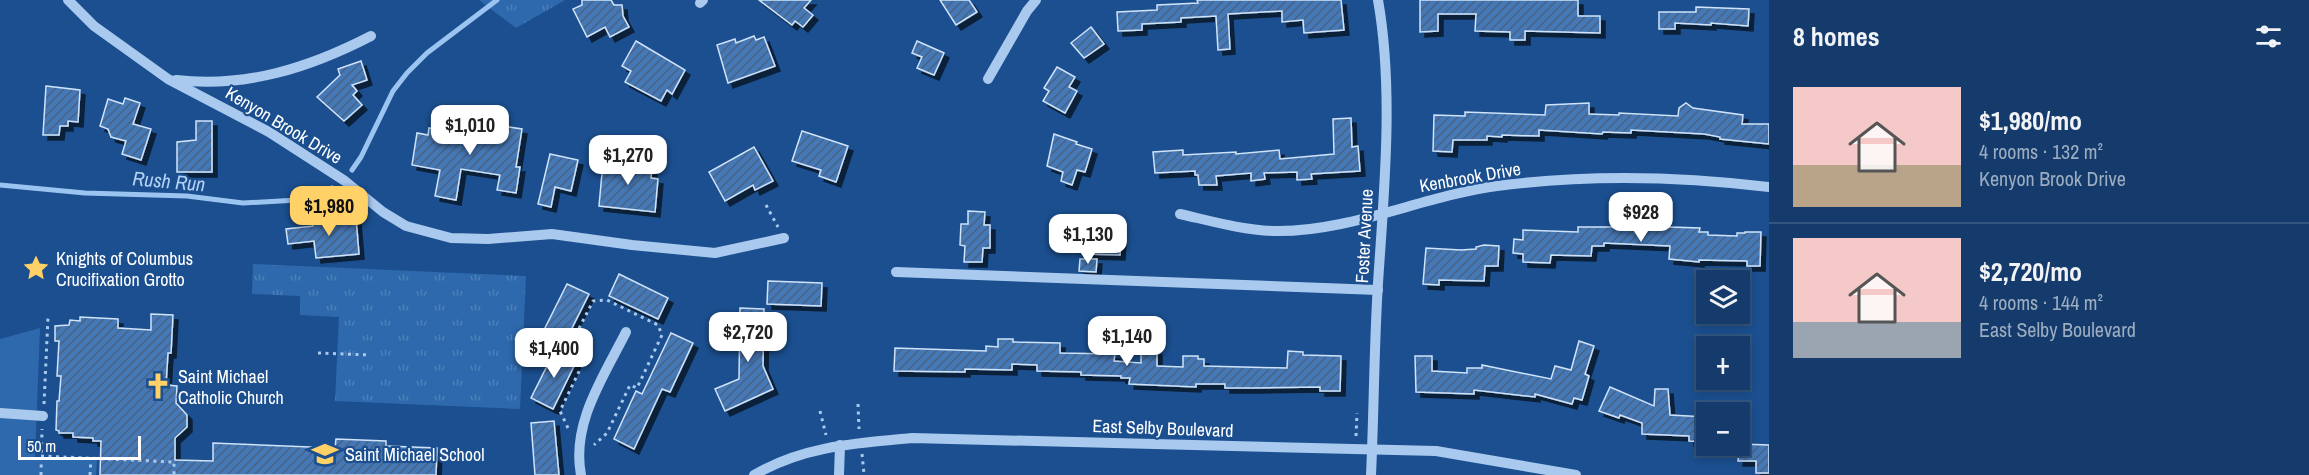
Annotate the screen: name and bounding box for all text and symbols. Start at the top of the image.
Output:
text: 8 homes [1793,19,1880,54]
icon: filters [2252,20,2285,53]
street label: Kenyon Brook Drive [221,80,347,170]
text: $1,980/mo [1979,103,2082,138]
pin: $1,010 [421,105,519,156]
text: $1,010 [445,111,495,138]
icon: home [1841,111,1913,183]
pin: $1,270 [579,135,677,186]
text: 4 rooms · 132 m² [1979,138,2103,165]
text: $1,270 [603,141,653,168]
street label: Kenbrook Drive [1417,156,1523,198]
water label: Rush Run [132,164,206,198]
text: Kenyon Brook Drive [1979,165,2126,192]
pin: $1,980 [280,186,378,237]
street label: Foster Avenue [1349,188,1379,284]
text: $1,980 [304,192,354,219]
pin: $928 [1605,192,1677,243]
text: $928 [1623,198,1659,225]
pin: $1,130 [1039,214,1137,265]
text: $1,130 [1063,220,1113,247]
place label: Knights of Columbus Crucifixation Grotto [56,246,193,292]
place icon: Knights of Columbus Crucifixation Grotto [21,253,51,283]
text: $2,720/mo [1979,254,2082,289]
icon: home [1841,262,1913,334]
map controls [1696,270,1750,456]
button: layers [1696,270,1750,324]
text: 4 rooms · 144 m² [1979,289,2103,316]
pin: $2,720 [699,312,797,363]
pin: $1,140 [1078,316,1176,367]
text: East Selby Boulevard [1979,316,2136,343]
text: $2,720 [723,318,773,345]
text: $1,140 [1102,322,1152,349]
pin: $1,400 [505,328,603,379]
text: $1,400 [529,334,579,361]
button: + [1696,336,1750,390]
place label: Saint Michael Catholic Church [178,364,284,410]
church icon: Saint Michael Catholic Church [143,371,173,401]
button: − [1696,402,1750,456]
street label: East Selby Boulevard [1092,413,1234,443]
scale bar [18,433,141,460]
text: 50 m [27,435,56,457]
school or university icon: Saint Michael School [310,439,340,469]
place label: Saint Michael School [345,442,484,467]

